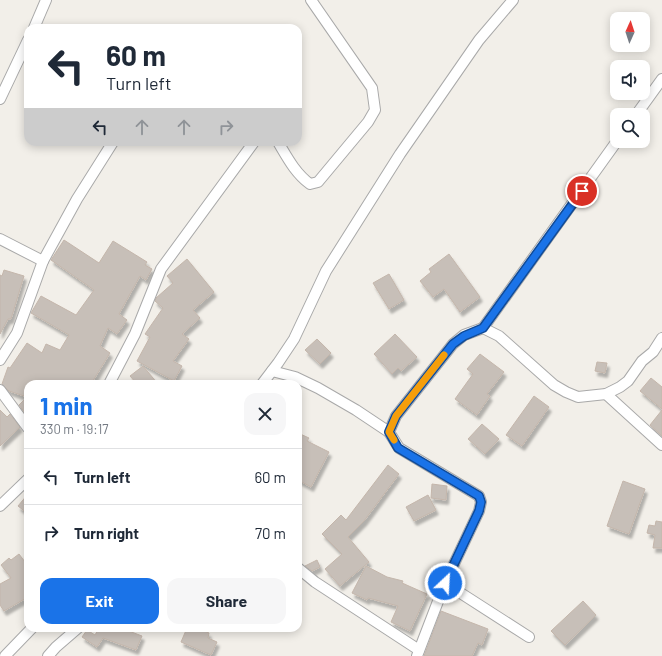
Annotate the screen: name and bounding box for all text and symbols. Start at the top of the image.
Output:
north arrow [610,12,650,52]
map controls [610,12,650,148]
text: 60 m [106,38,166,72]
icon: left [40,40,92,92]
button: sound [610,60,650,100]
text: Turn left [106,72,172,94]
button: search [610,108,650,148]
icon: left [89,116,111,138]
icon: ahead [131,116,153,138]
icon: ahead [173,116,195,138]
icon: right [215,116,237,138]
pin [565,174,599,208]
icon: arrive [571,180,593,202]
text: 1 min [40,391,93,420]
button: close [244,393,286,435]
text: 330 m · 19:17 [40,421,108,437]
icon: left [40,466,62,488]
text: Turn left [74,468,130,486]
text: 60 m [254,468,286,486]
icon: right [40,522,62,544]
text: Turn right [74,524,139,542]
text: 70 m [255,524,286,542]
position arrow [424,562,466,604]
button: Exit [40,578,159,624]
button: Share [167,578,286,624]

